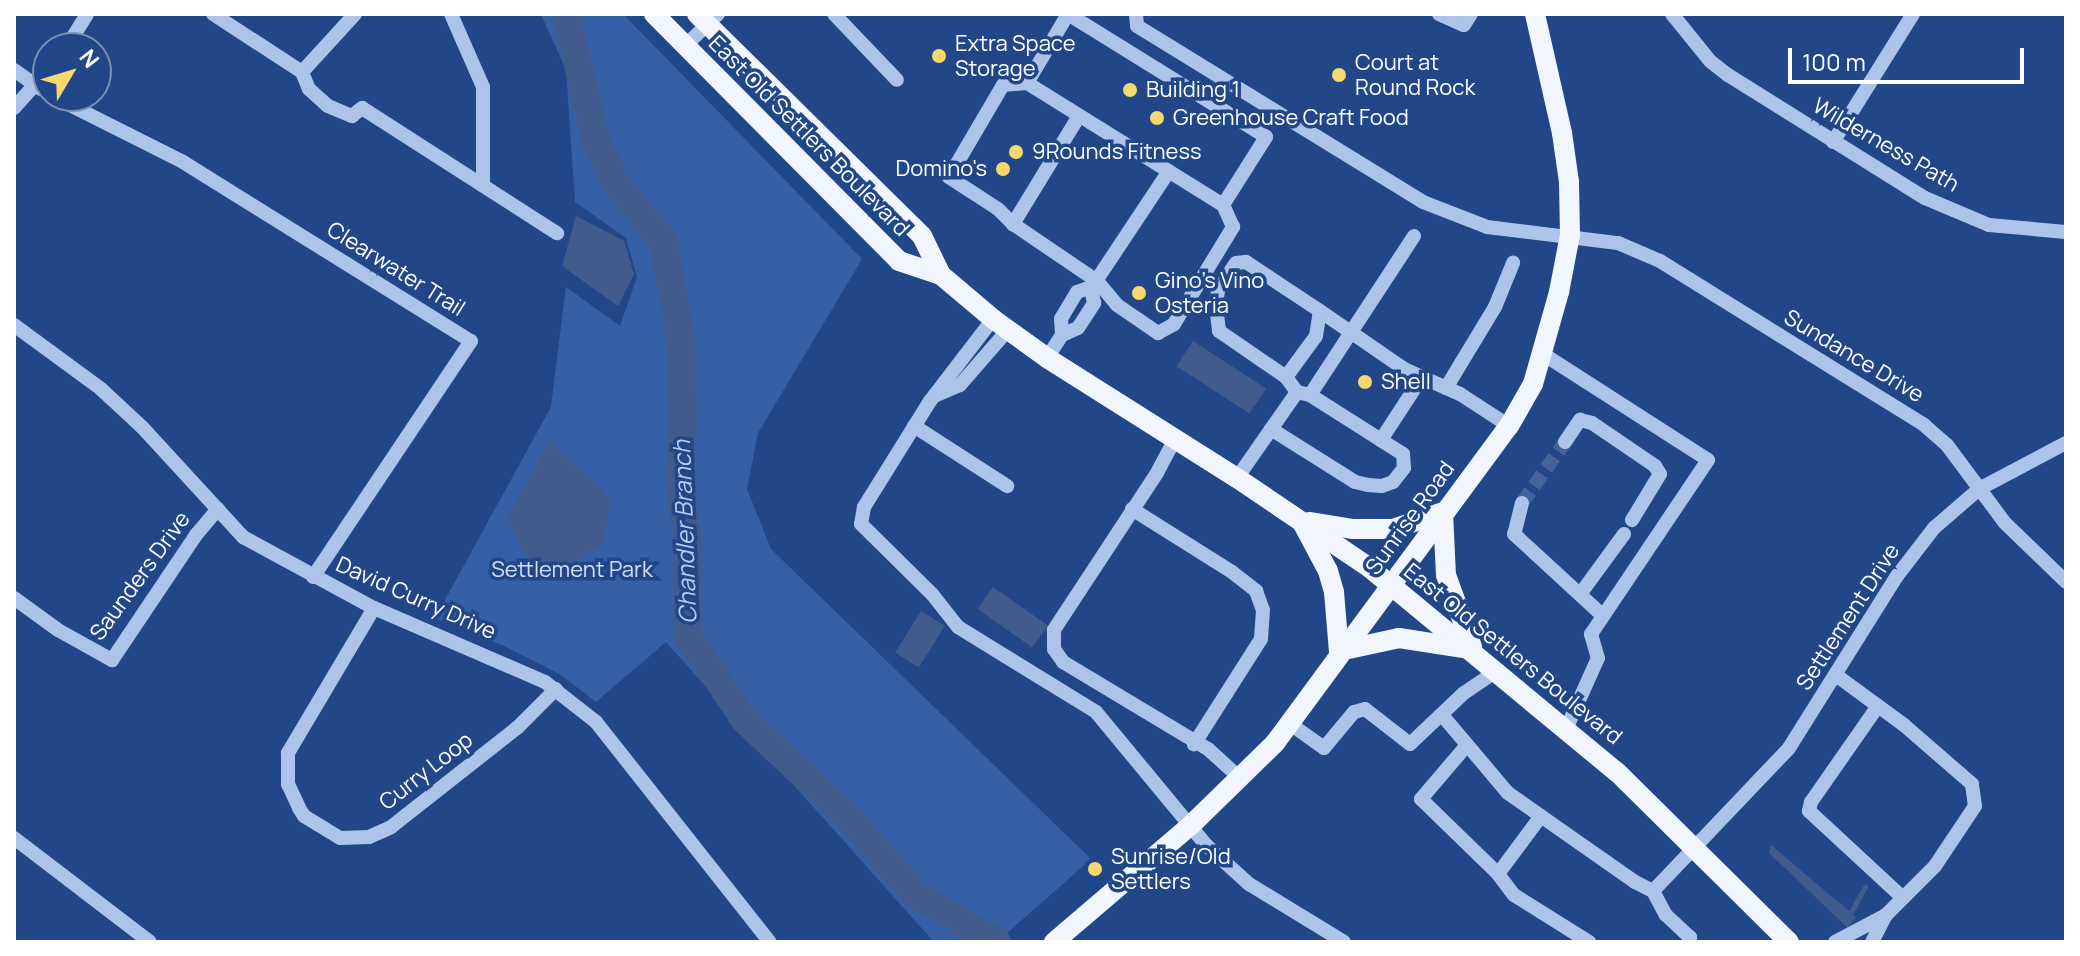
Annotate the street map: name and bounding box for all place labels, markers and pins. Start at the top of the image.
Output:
place label: Extra Space Storage [955,30,1076,82]
marker: Extra Space Storage [930,47,948,65]
place label: Court at Round Rock [1355,49,1475,100]
marker: Court at Round Rock [1330,66,1348,84]
place label: Building 1 [1146,77,1240,103]
marker: Building 1 [1121,81,1139,99]
place label: Greenhouse Craft Food [1173,105,1409,131]
marker: Greenhouse Craft Food [1148,109,1166,127]
place label: 9Rounds Fitness [1032,139,1202,165]
marker: 9Rounds Fitness [1007,143,1025,161]
place label: Domino's [896,156,987,182]
marker: Domino's [994,160,1012,178]
place label: Gino's Vino Osteria [1155,267,1264,318]
marker: Gino's Vino Osteria [1130,284,1148,302]
place label: Shell [1381,369,1431,395]
marker: Shell [1356,373,1374,391]
place label: Sunrise/Old Settlers [1111,843,1231,894]
marker: Sunrise/Old Settlers [1086,860,1104,878]

